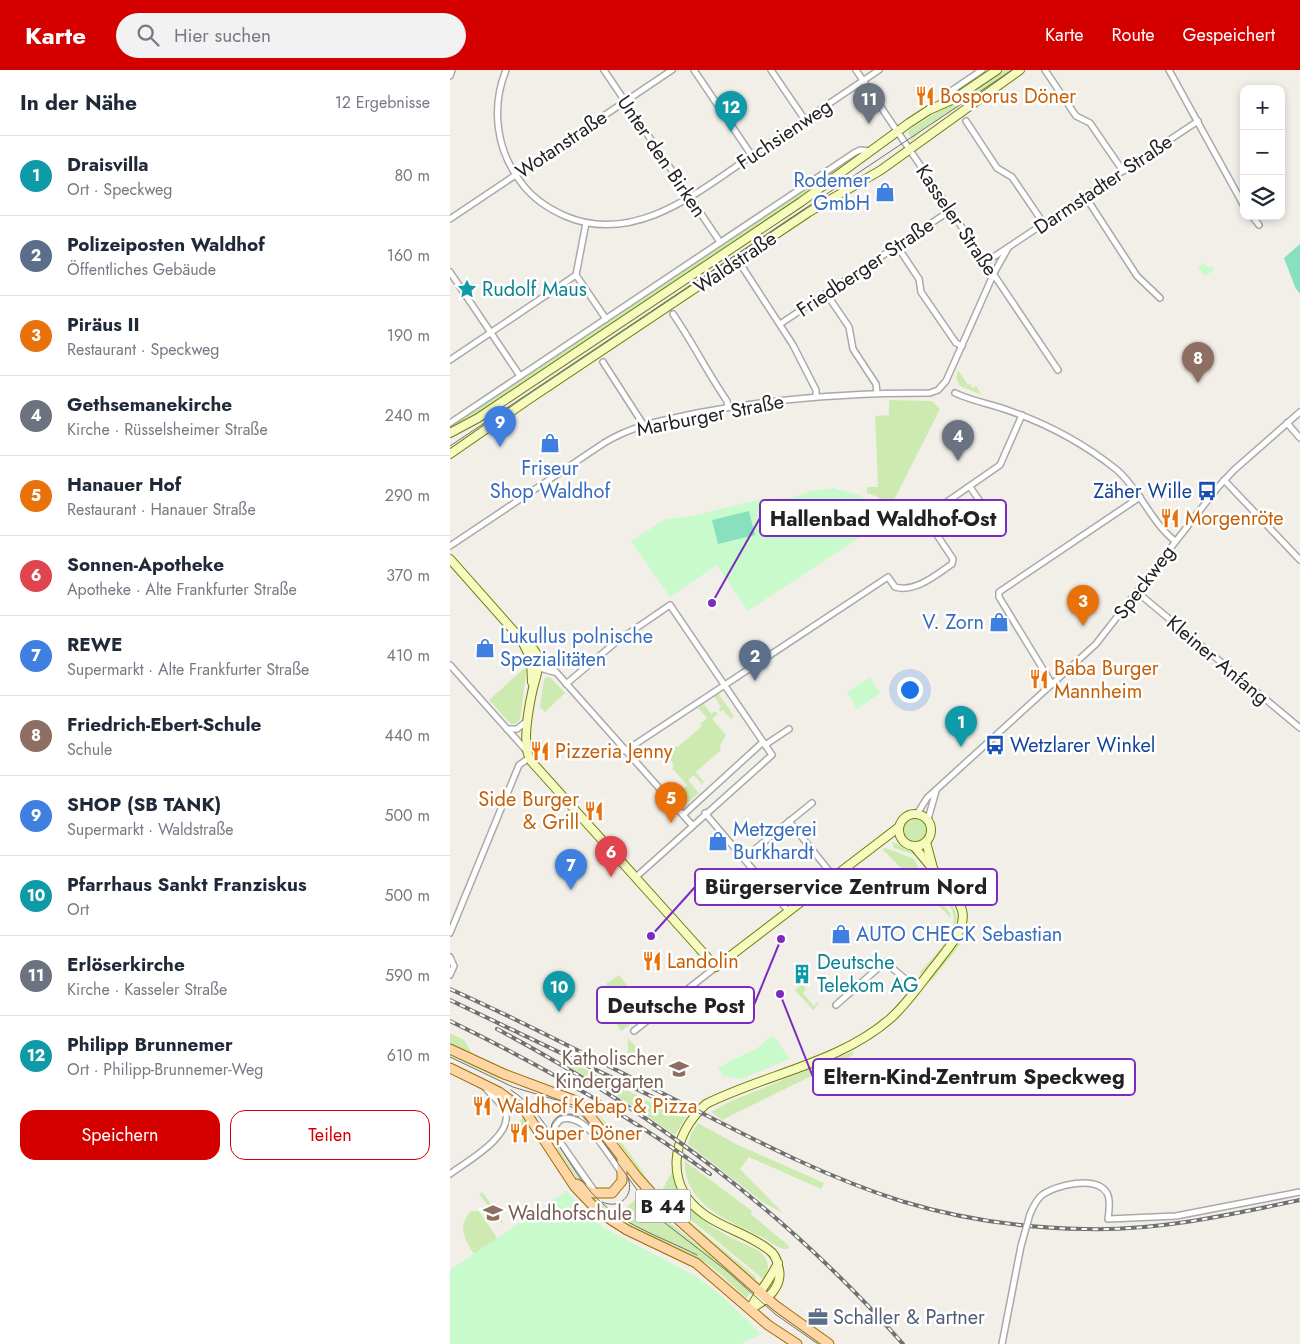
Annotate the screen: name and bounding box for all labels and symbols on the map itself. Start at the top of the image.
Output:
place label: Bosporus Döner [940,82,1076,111]
pin: 11 [853,83,885,124]
restaurant icon: Bosporus Döner [914,85,936,107]
street label: Unter den Birken [610,89,713,223]
pin: 12 [715,91,747,132]
street label: Fuchsienweg [731,92,838,177]
street label: Wotanstraße [510,103,613,186]
street label: Darmstadter Straße [1028,127,1178,242]
street label: Kasseler Straße [909,159,1005,282]
place label: Rodemer GmbH [793,166,870,218]
shop icon: Rodemer GmbH [874,181,896,203]
street label: Friedberger Straße [791,211,940,324]
street label: Waldstraße [688,224,783,301]
place label: Rudolf Maus [482,275,587,304]
place icon: Rudolf Maus [456,278,478,300]
pin: 8 [1182,342,1214,383]
street label: Marburger Straße [634,387,786,444]
pin: 9 [484,406,516,447]
pin: 4 [942,420,974,461]
shop icon: Friseur Shop Waldhof [539,432,561,454]
place label: Friseur Shop Waldhof [490,454,611,506]
place label: Zäher Wille [1093,477,1192,506]
bus stop icon: Zäher Wille [1196,480,1218,502]
callout: Hallenbad Waldhof-Ost [760,500,1006,536]
text: Hallenbad Waldhof-Ost [770,504,997,534]
place label: Morgenröte [1185,504,1283,533]
restaurant icon: Morgenröte [1159,507,1181,529]
street label: Speckweg [1107,539,1182,625]
pin: 3 [1067,585,1099,626]
place label: V. Zorn [922,608,984,637]
street label: Kleiner Anfang [1160,609,1275,712]
shop icon: V. Zorn [988,611,1010,633]
place label: Lukullus polnische Spezialitäten [500,622,653,674]
shop icon: Lukullus polnische Spezialitäten [474,637,496,659]
pin: 2 [739,640,771,681]
place label: Baba Burger Mannheim [1054,654,1159,706]
restaurant icon: Baba Burger Mannheim [1028,668,1050,690]
your location [897,677,923,703]
pin: 1 [945,706,977,747]
place label: Wetzlarer Winkel [1010,731,1155,760]
bus stop icon: Wetzlarer Winkel [984,734,1006,756]
place label: Pizzeria Jenny [555,737,673,766]
restaurant icon: Pizzeria Jenny [529,740,551,762]
pin: 5 [655,782,687,823]
place label: Side Burger & Grill [478,785,579,837]
restaurant icon: Side Burger & Grill [583,800,605,822]
place label: Metzgerei Burkhardt [733,815,817,867]
shop icon: Metzgerei Burkhardt [707,830,729,852]
pin: 6 [595,836,627,877]
pin: 7 [555,849,587,890]
callout: Bürgerservice Zentrum Nord [695,869,997,905]
text: Bürgerservice Zentrum Nord [705,872,987,902]
place label: AUTO CHECK Sebastian [856,920,1062,949]
shop icon: AUTO CHECK Sebastian [830,923,852,945]
place label: Landolin [667,947,739,976]
place label: Deutsche Telekom AG [817,948,919,1000]
restaurant icon: Landolin [641,950,663,972]
building icon: Deutsche Telekom AG [791,963,813,985]
pin: 10 [543,971,575,1012]
callout: Deutsche Post [597,987,754,1023]
text: Deutsche Post [607,991,745,1021]
place label: Katholischer Kindergarten [555,1044,664,1096]
school or university icon: Katholischer Kindergarten [668,1058,690,1080]
callout: Eltern-Kind-Zentrum Speckweg [813,1059,1135,1095]
text: Eltern-Kind-Zentrum Speckweg [823,1062,1125,1092]
place label: Waldhof Kebap & Pizza [497,1092,697,1121]
restaurant icon: Waldhof Kebap & Pizza [471,1095,493,1117]
place label: Super Döner [534,1119,642,1148]
restaurant icon: Super Döner [508,1122,530,1144]
road number: B 44 [636,1190,690,1222]
place label: Waldhofschule [508,1199,632,1228]
school or university icon: Waldhofschule [482,1202,504,1224]
place label: Schaller & Partner [833,1303,985,1332]
office icon: Schaller & Partner [807,1306,829,1328]

